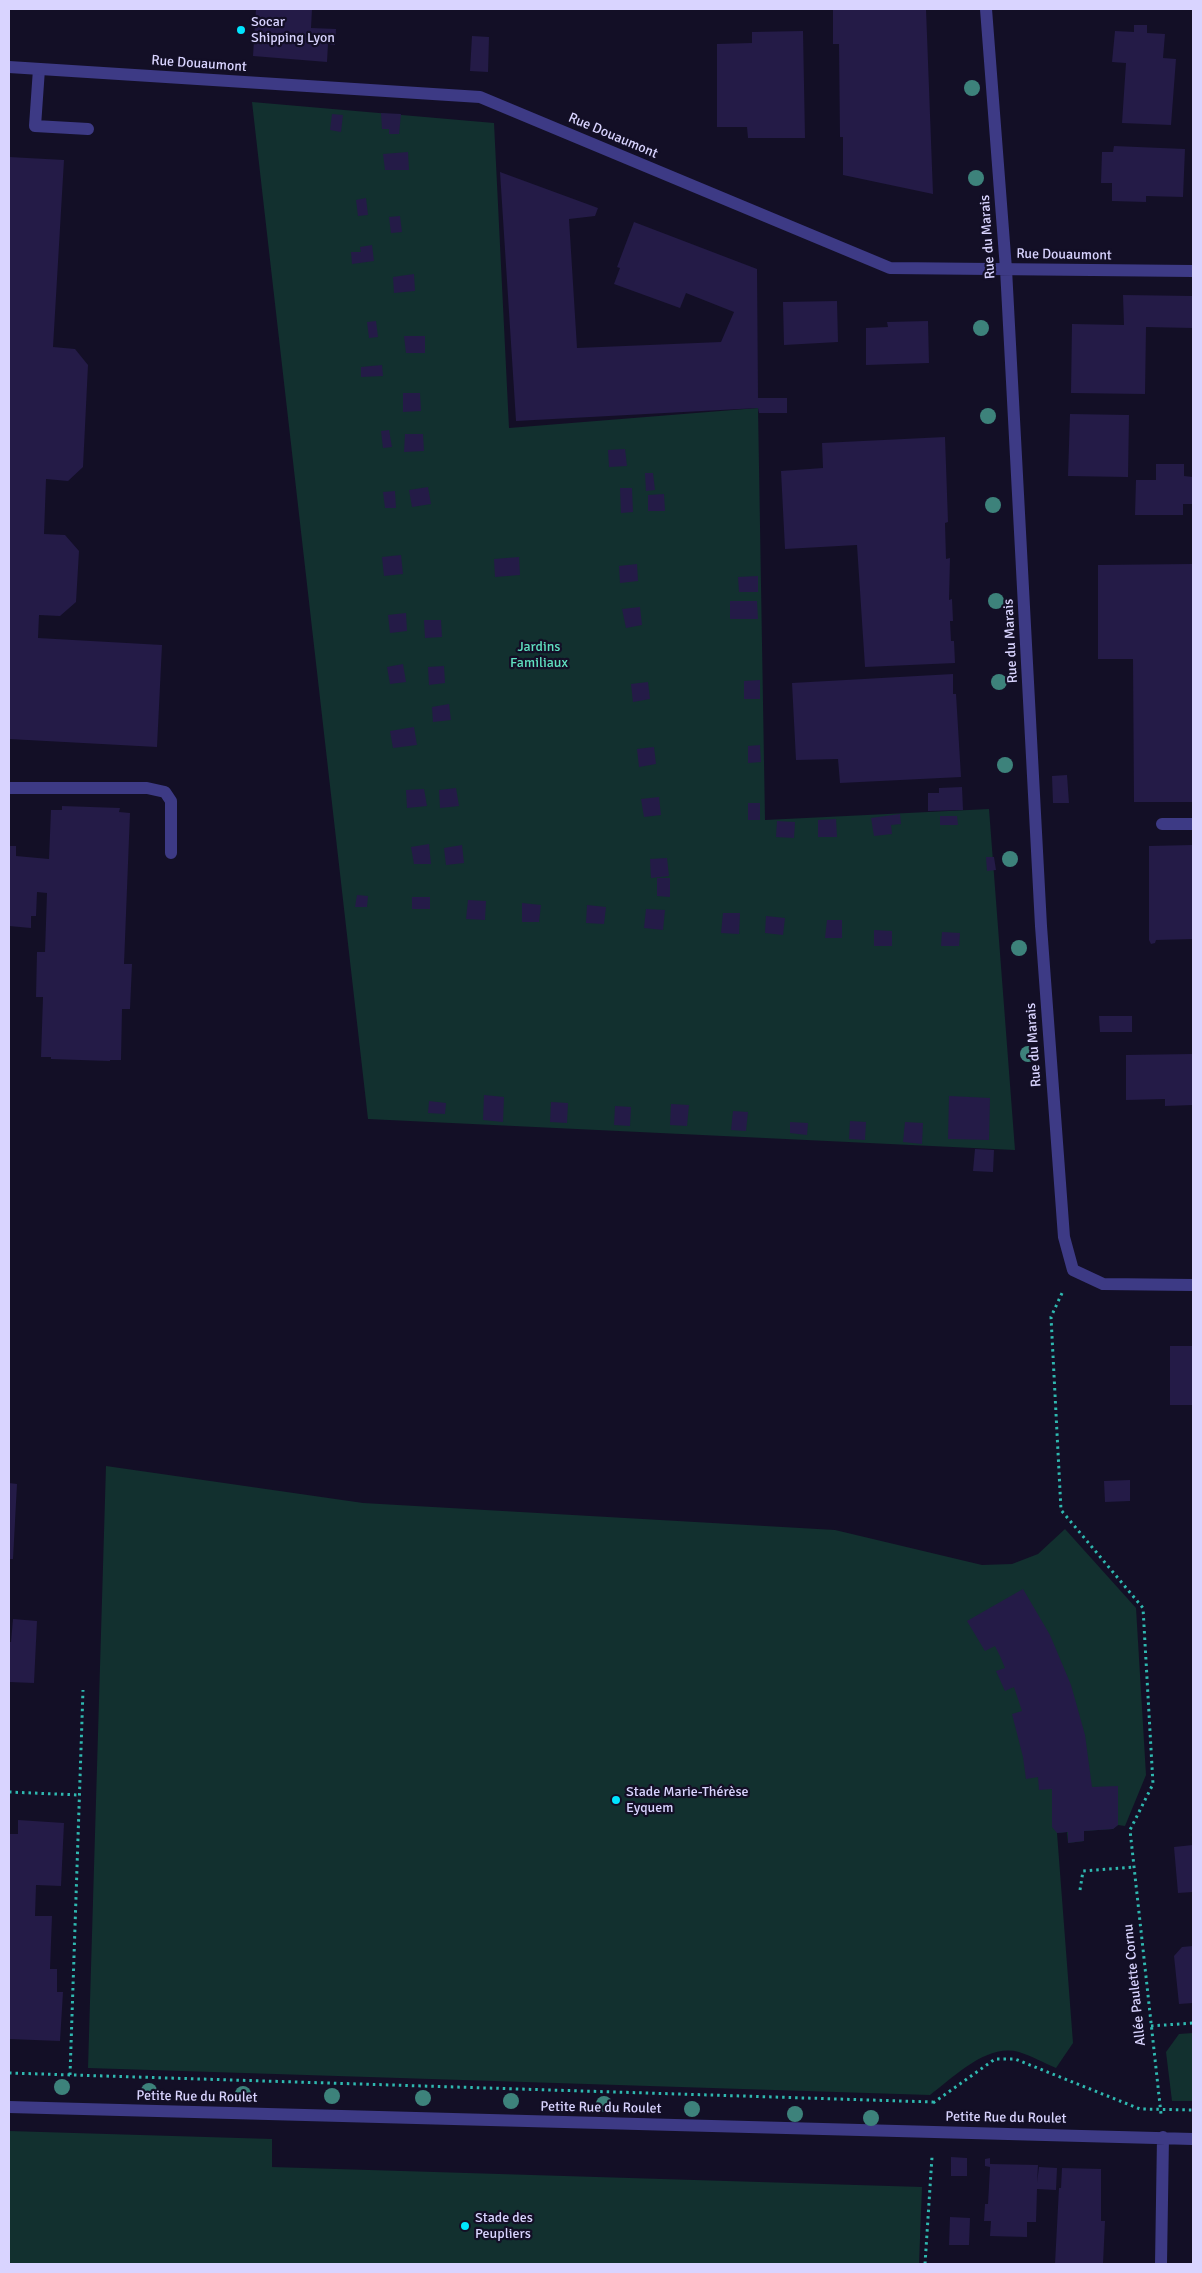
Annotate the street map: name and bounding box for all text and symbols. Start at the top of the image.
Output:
place label: Socar Shipping Lyon [251,14,335,46]
marker: Socar Shipping Lyon [235,24,247,36]
street label: Rue Douaumont [151,52,247,76]
street label: Rue Douaumont [566,110,660,162]
street label: Rue du Marais [977,194,999,280]
street label: Rue Douaumont [1016,246,1112,264]
street label: Rue du Marais [1000,598,1022,684]
park label: Jardins Familiaux [510,639,568,672]
street label: Rue du Marais [1023,1002,1045,1088]
place label: Stade Marie-Thérèse Eyquem [626,1784,749,1816]
marker: Stade Marie-Thérèse Eyquem [610,1794,622,1806]
street label: Allée Paulette Cornu [1120,1923,1150,2047]
street label: Petite Rue du Roulet [136,2088,258,2106]
street label: Petite Rue du Roulet [540,2099,662,2117]
street label: Petite Rue du Roulet [945,2109,1067,2127]
place label: Stade des Peupliers [475,2210,533,2242]
marker: Stade des Peupliers [459,2220,471,2232]

